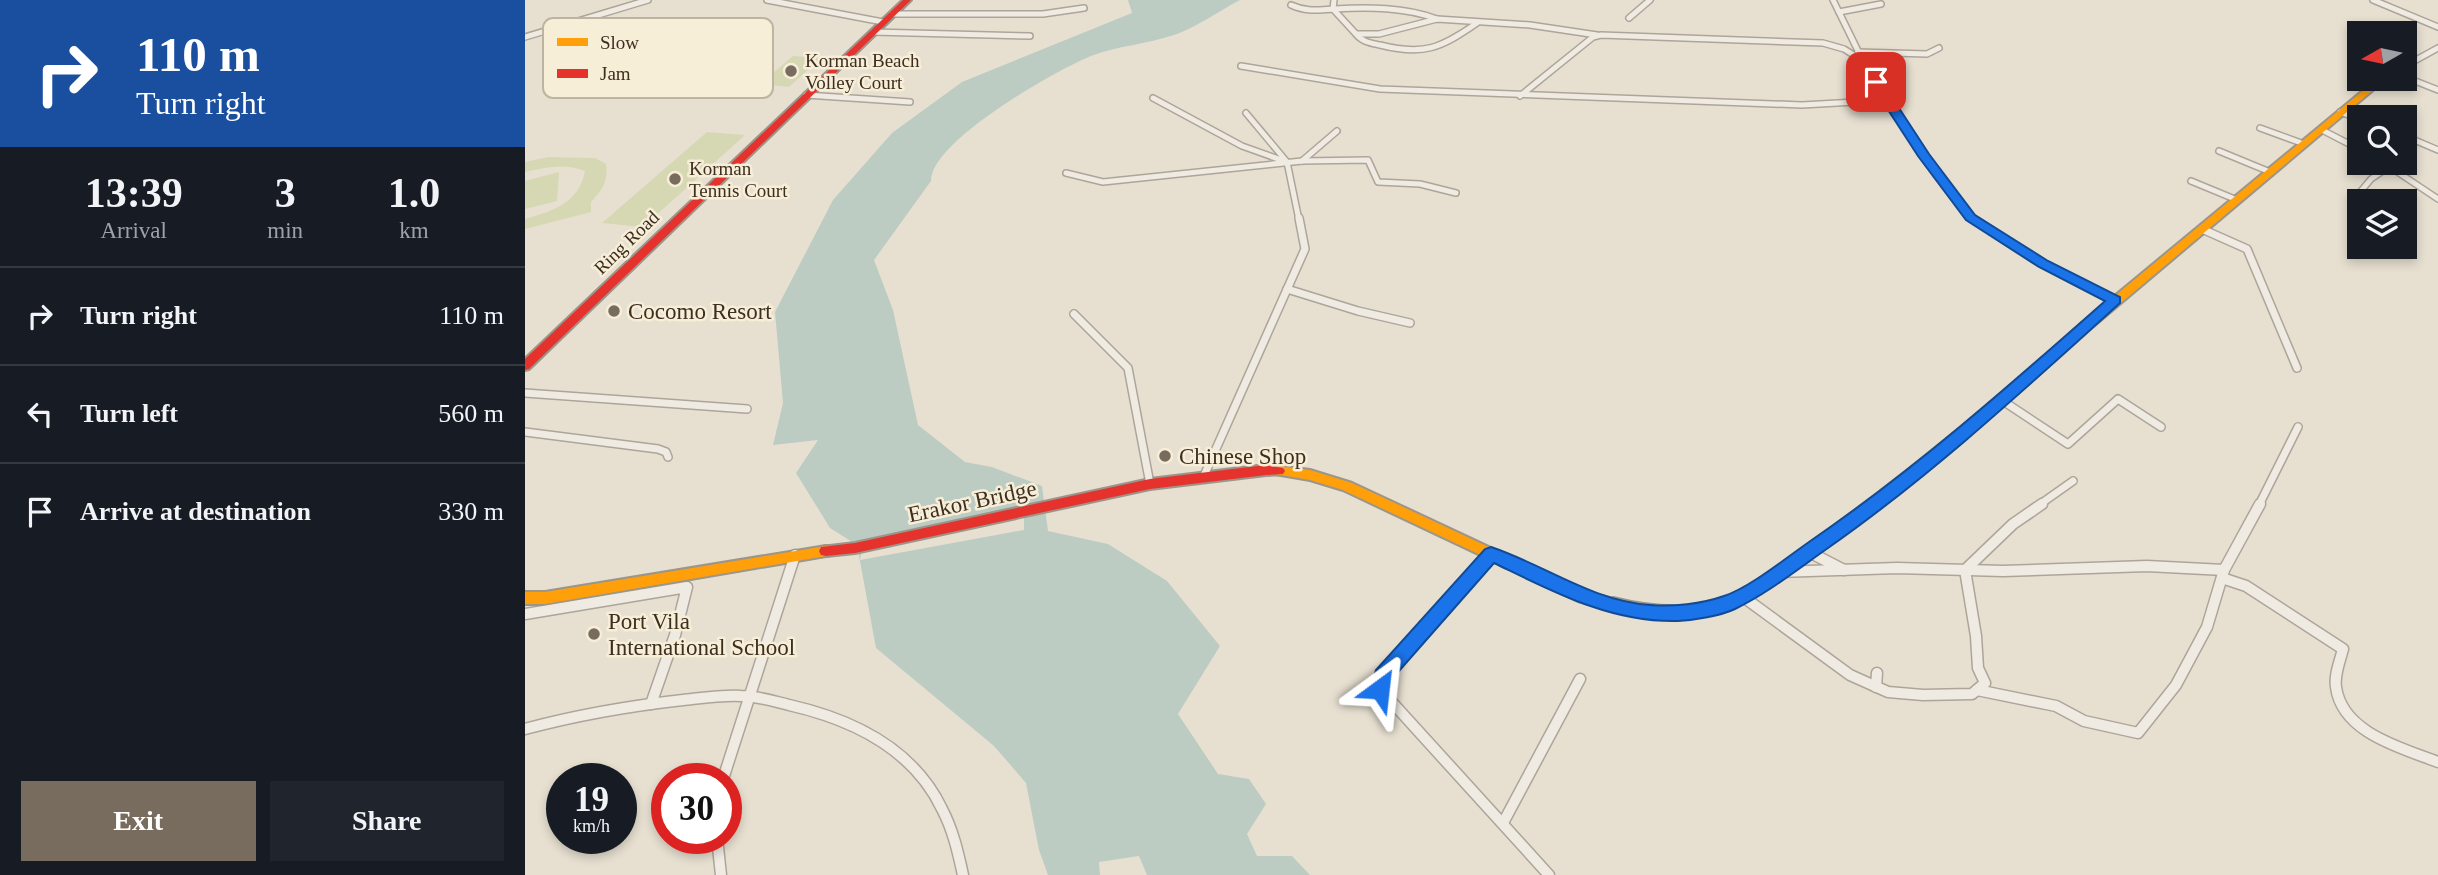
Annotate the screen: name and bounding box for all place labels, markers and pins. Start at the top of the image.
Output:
place label: Korman Beach Volley Court [805,50,920,93]
pin [1846,52,1906,112]
marker: Korman Beach Volley Court [783,63,799,79]
place label: Korman Tennis Court [689,158,788,201]
marker: Korman Tennis Court [667,171,683,187]
place label: Cocomo Resort [628,299,772,324]
marker: Cocomo Resort [606,303,622,319]
place label: Chinese Shop [1179,444,1306,469]
marker: Chinese Shop [1157,448,1173,464]
place label: Port Vila International School [608,609,795,660]
marker: Port Vila International School [586,626,602,642]

